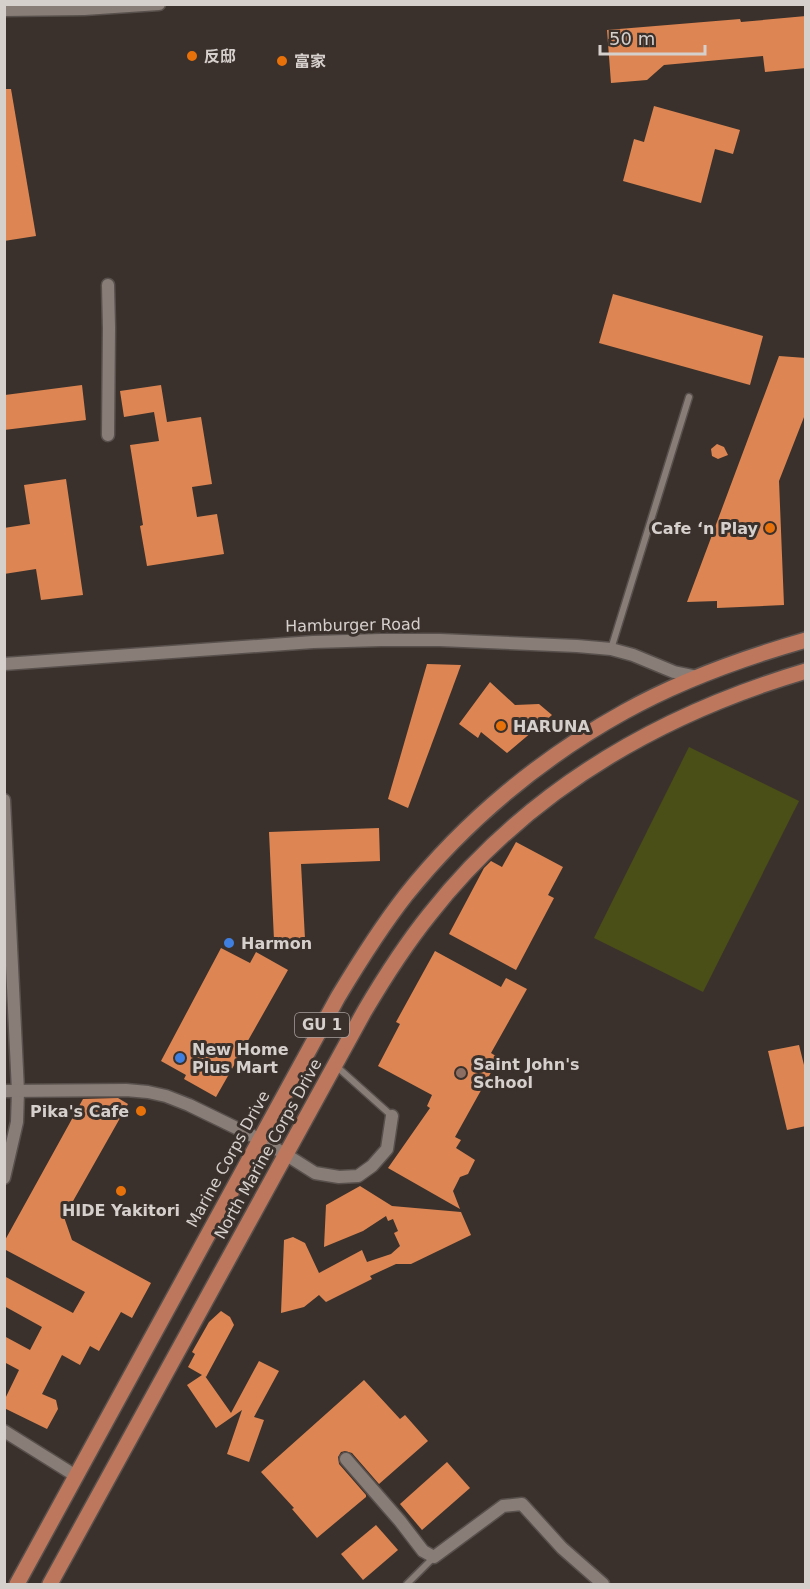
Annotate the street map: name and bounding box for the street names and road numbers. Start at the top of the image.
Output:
street label: Hamburger Road [285,614,421,636]
road number: GU 1 [295,1013,349,1037]
street label: North Marine Corps Drive [210,1055,326,1243]
street label: Marine Corps Drive [182,1087,274,1231]

